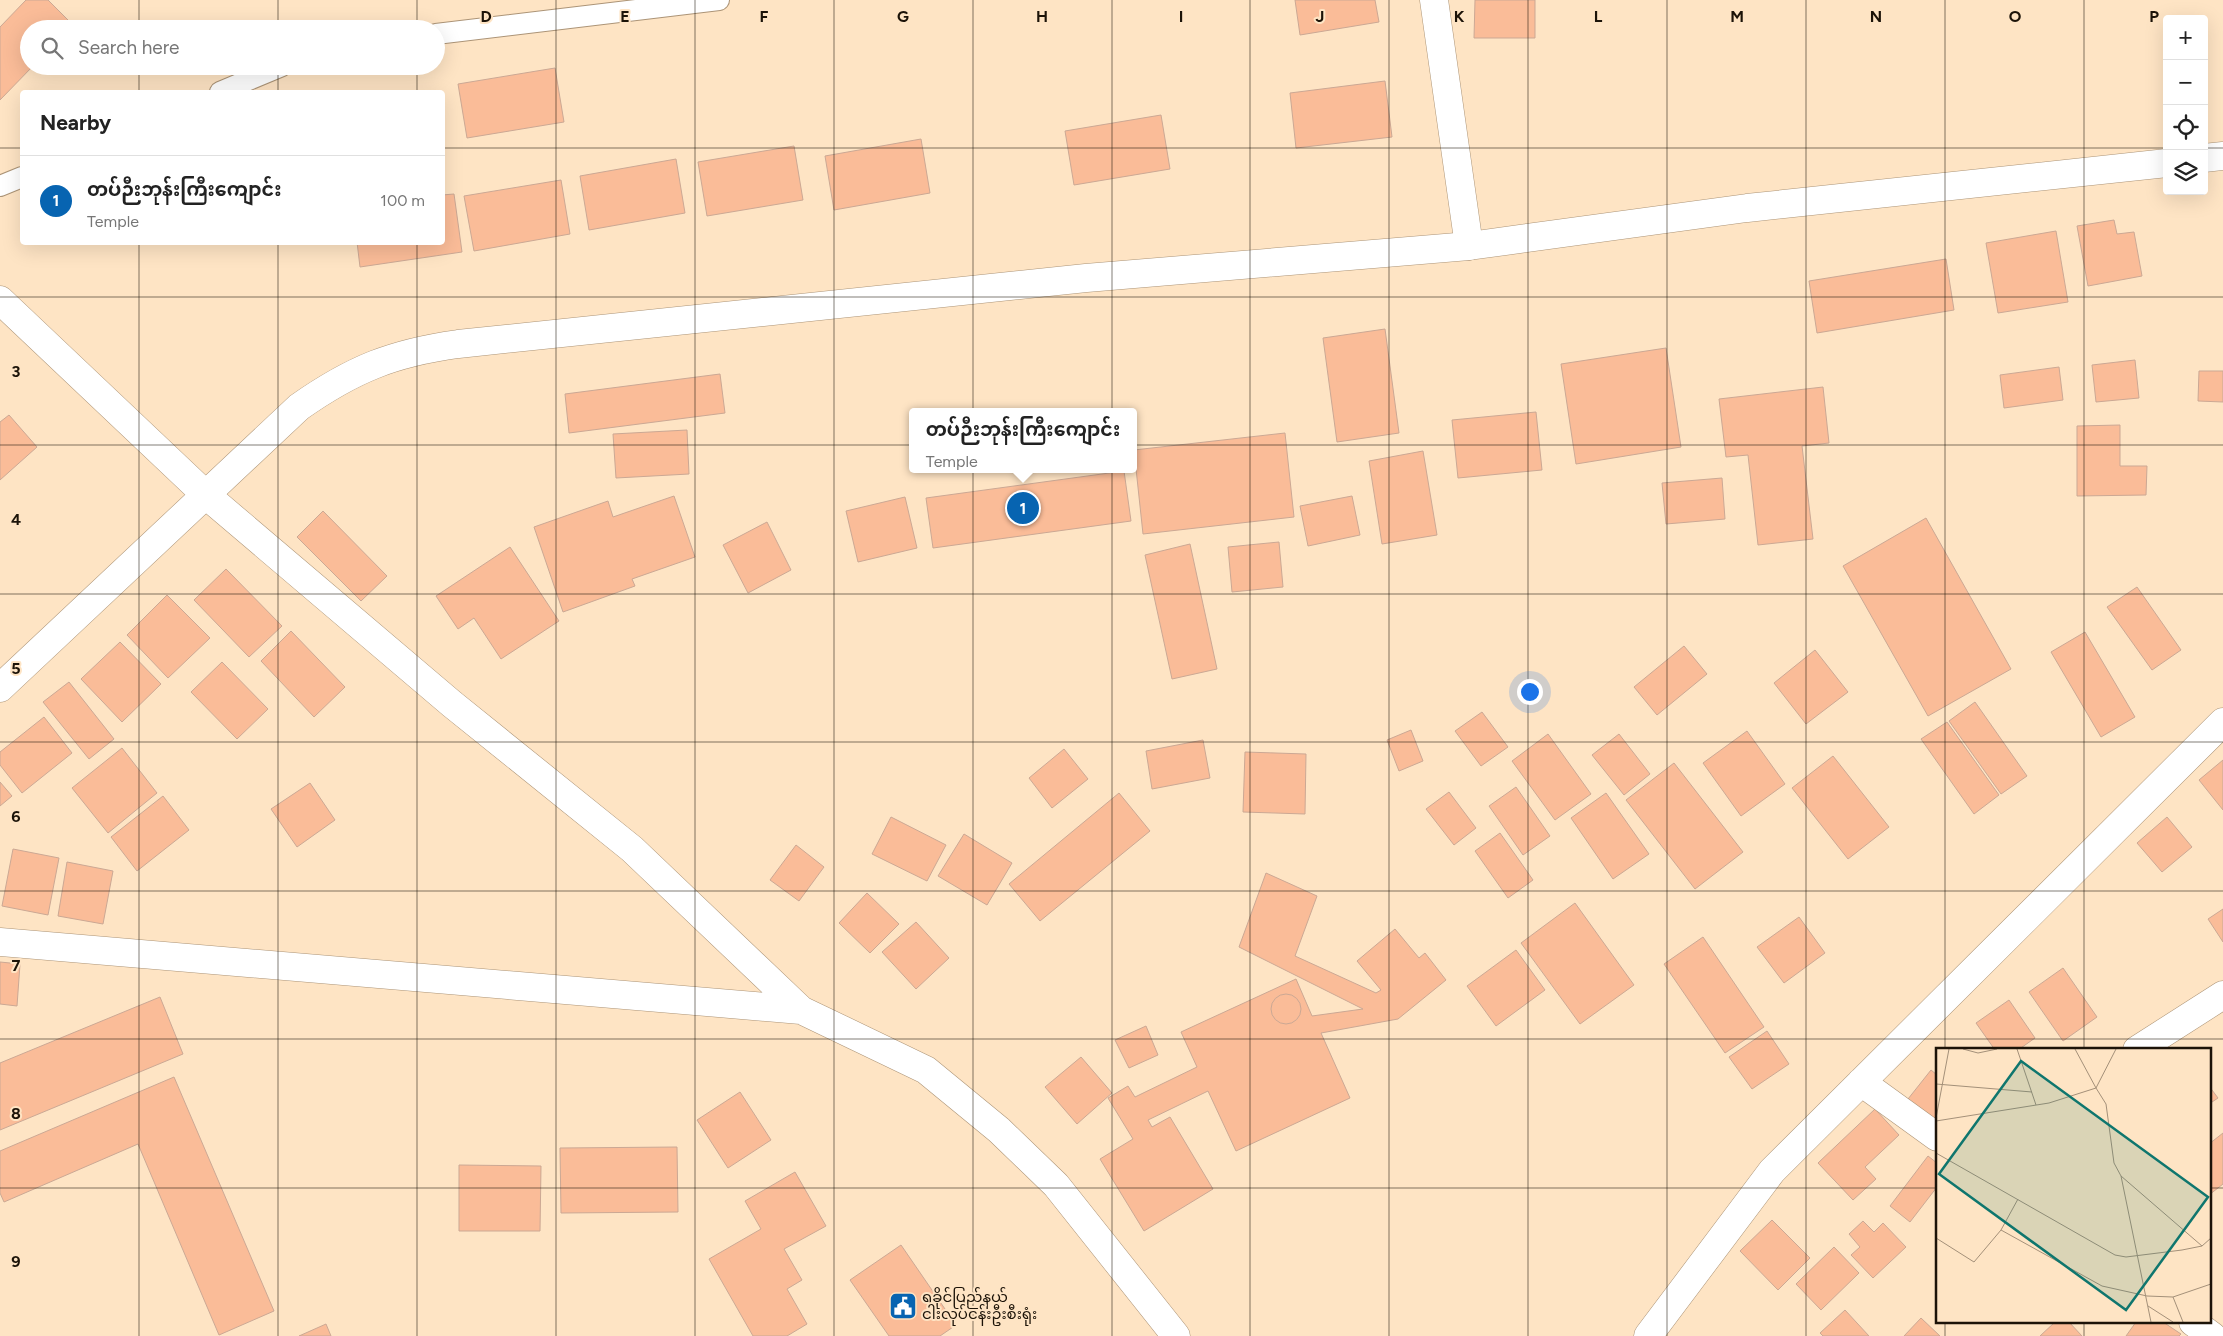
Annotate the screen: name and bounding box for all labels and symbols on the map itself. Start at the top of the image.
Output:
text: D [480,7,492,26]
text: E [620,7,630,26]
text: F [760,7,769,26]
text: G [897,7,909,26]
text: H [1036,7,1048,26]
text: I [1179,7,1183,26]
text: J [1316,7,1324,26]
text: K [1454,7,1465,26]
text: L [1594,7,1603,26]
text: M [1730,7,1744,26]
text: N [1870,7,1882,26]
text: O [2009,7,2022,26]
text: P [2149,7,2159,26]
text: 3 [12,362,21,381]
pin: 1 [1007,489,1039,527]
text: 4 [11,510,21,529]
text: 5 [11,659,21,678]
your location [1517,679,1543,705]
text: 6 [11,807,21,826]
text: 7 [12,956,21,975]
inset map [1936,1048,2210,1324]
text: 8 [11,1104,21,1123]
text: 9 [11,1252,21,1271]
place label: ရခိုင်ပြည်နယ် ငါးလုပ်ငန်းဦးစီးရုံး [922,1287,1037,1326]
public building icon: ရခိုင်ပြည်နယ် ငါးလုပ်ငန်းဦးစီးရုံး [888,1291,918,1321]

